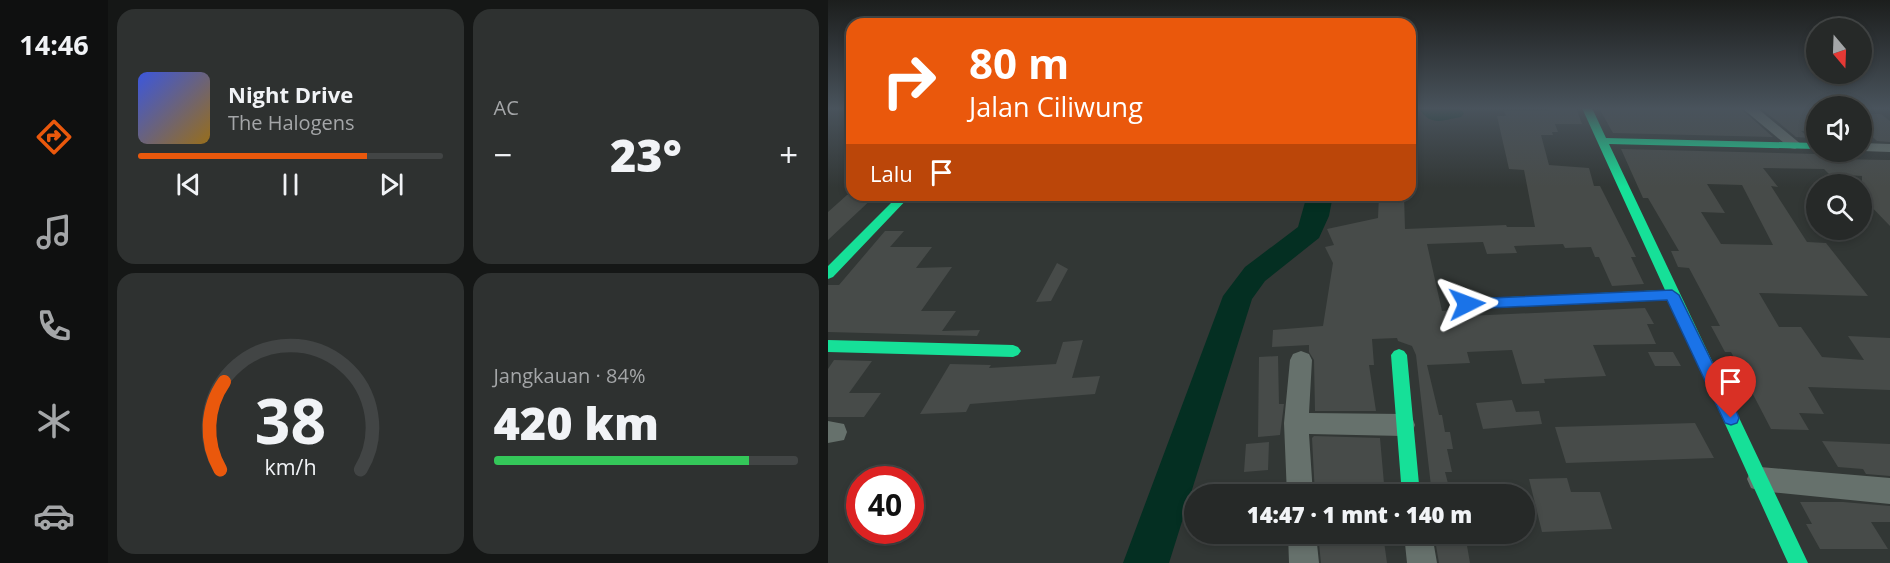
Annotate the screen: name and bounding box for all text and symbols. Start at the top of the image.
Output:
north arrow [1806,18,1872,84]
map controls [1806,18,1872,240]
text: 14:46 [19,26,89,63]
text: 80 m [969,34,1069,91]
icon: right [870,42,948,120]
text: Night Drive [228,79,353,109]
text: Jalan Ciliwung [969,88,1143,125]
text: AC [494,94,519,121]
button: sound [1806,96,1872,162]
text: The Halogens [228,109,355,136]
icon: directions [33,116,75,158]
text: 23° [610,124,682,185]
text: − [494,132,512,177]
text: + [779,132,798,177]
icon: arrive [925,156,958,189]
text: Lalu [870,158,913,188]
icon: previous [172,168,205,201]
icon: pause [274,168,307,201]
icon: next [375,168,408,201]
button: search [1806,174,1872,240]
icon: music [33,211,75,253]
position arrow [1435,272,1499,336]
icon: phone [33,305,75,347]
pin [1705,356,1756,418]
text: Jangkauan · 84% [494,362,645,389]
icon: arrive [1714,365,1747,398]
text: 38 [255,377,326,462]
text: 420 km [494,392,659,453]
icon: climate [33,400,75,442]
text: km/h [264,453,316,482]
speed limit sign: 40 [846,466,924,544]
icon: car [33,495,75,537]
text: 14:47 · 1 mnt · 140 m [1247,499,1472,529]

